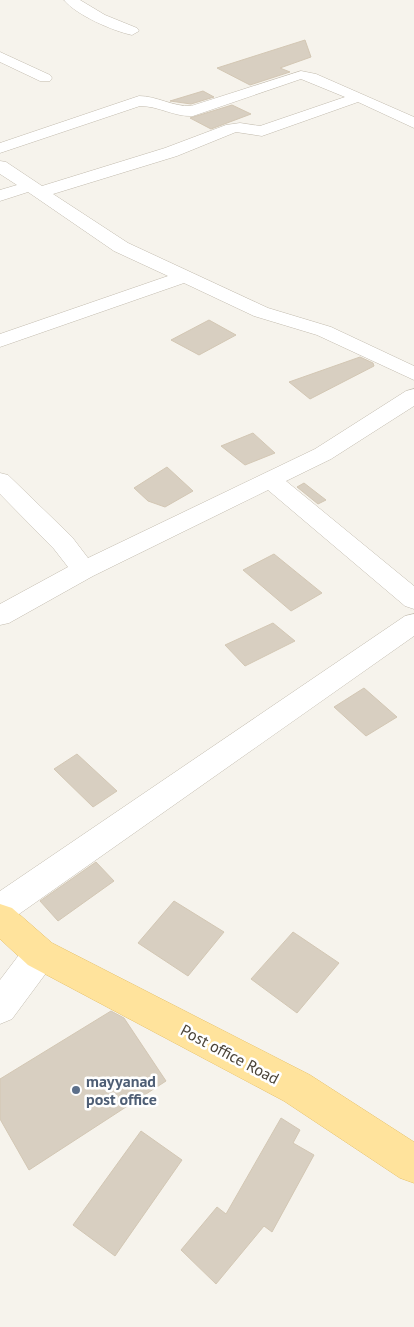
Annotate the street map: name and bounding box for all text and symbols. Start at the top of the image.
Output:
street label: Post office Road [177,1020,283,1088]
place label: mayyanad post office [86,1071,157,1109]
marker: mayyanad post office [70,1084,82,1096]

